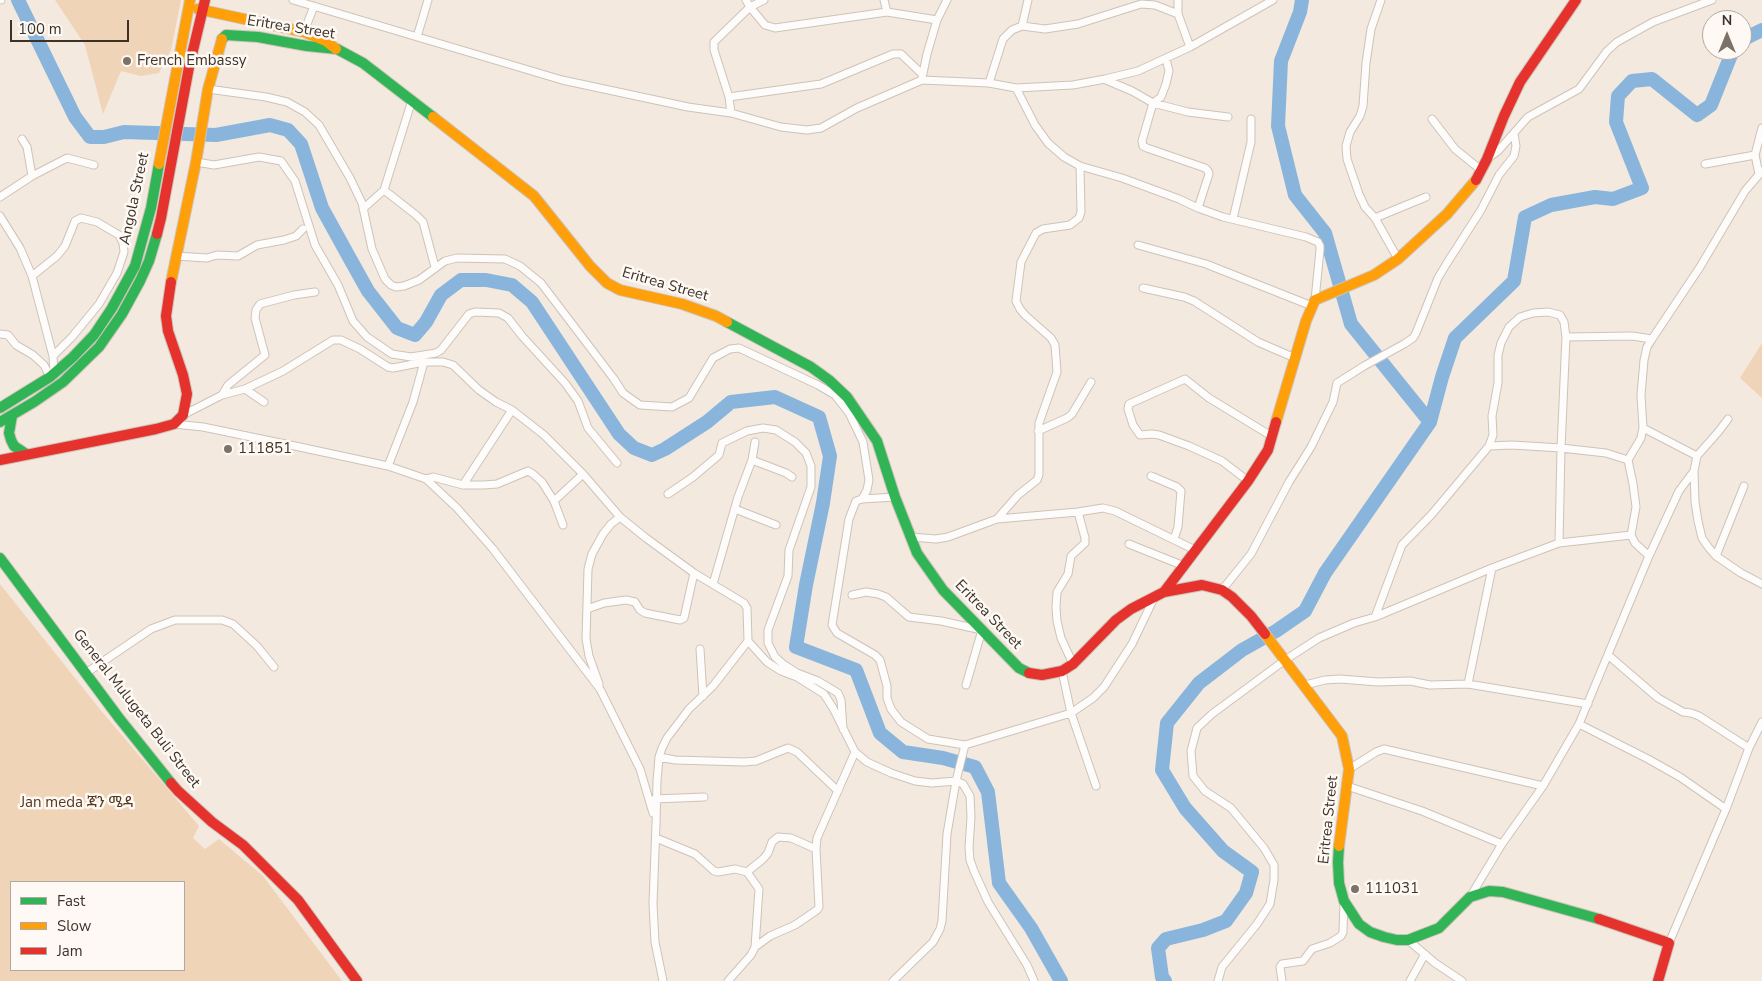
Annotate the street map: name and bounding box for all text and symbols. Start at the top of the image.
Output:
scale bar [12,10,131,42]
north arrow [1702,10,1752,60]
text: N [1722,11,1732,30]
street label: Eritrea Street [246,12,336,44]
text: 100 m [18,19,62,39]
place label: French Embassy [137,52,246,70]
marker: French Embassy [121,55,133,67]
street label: Angola Street [116,151,154,247]
street label: Eritrea Street [620,264,710,306]
place label: 111851 [238,440,292,458]
marker: 111851 [222,443,234,455]
street label: Eritrea Street [951,577,1025,653]
street label: General Mulugeta Buli Street [69,626,203,792]
street label: Eritrea Street [1315,775,1343,865]
park label: Jan meda ጃን ሜዳ [20,794,134,812]
place label: 111031 [1365,880,1419,898]
legend [10,881,185,971]
marker: 111031 [1349,883,1361,895]
text: Fast [57,891,85,911]
text: Slow [57,916,91,936]
text: Jam [57,941,83,961]

